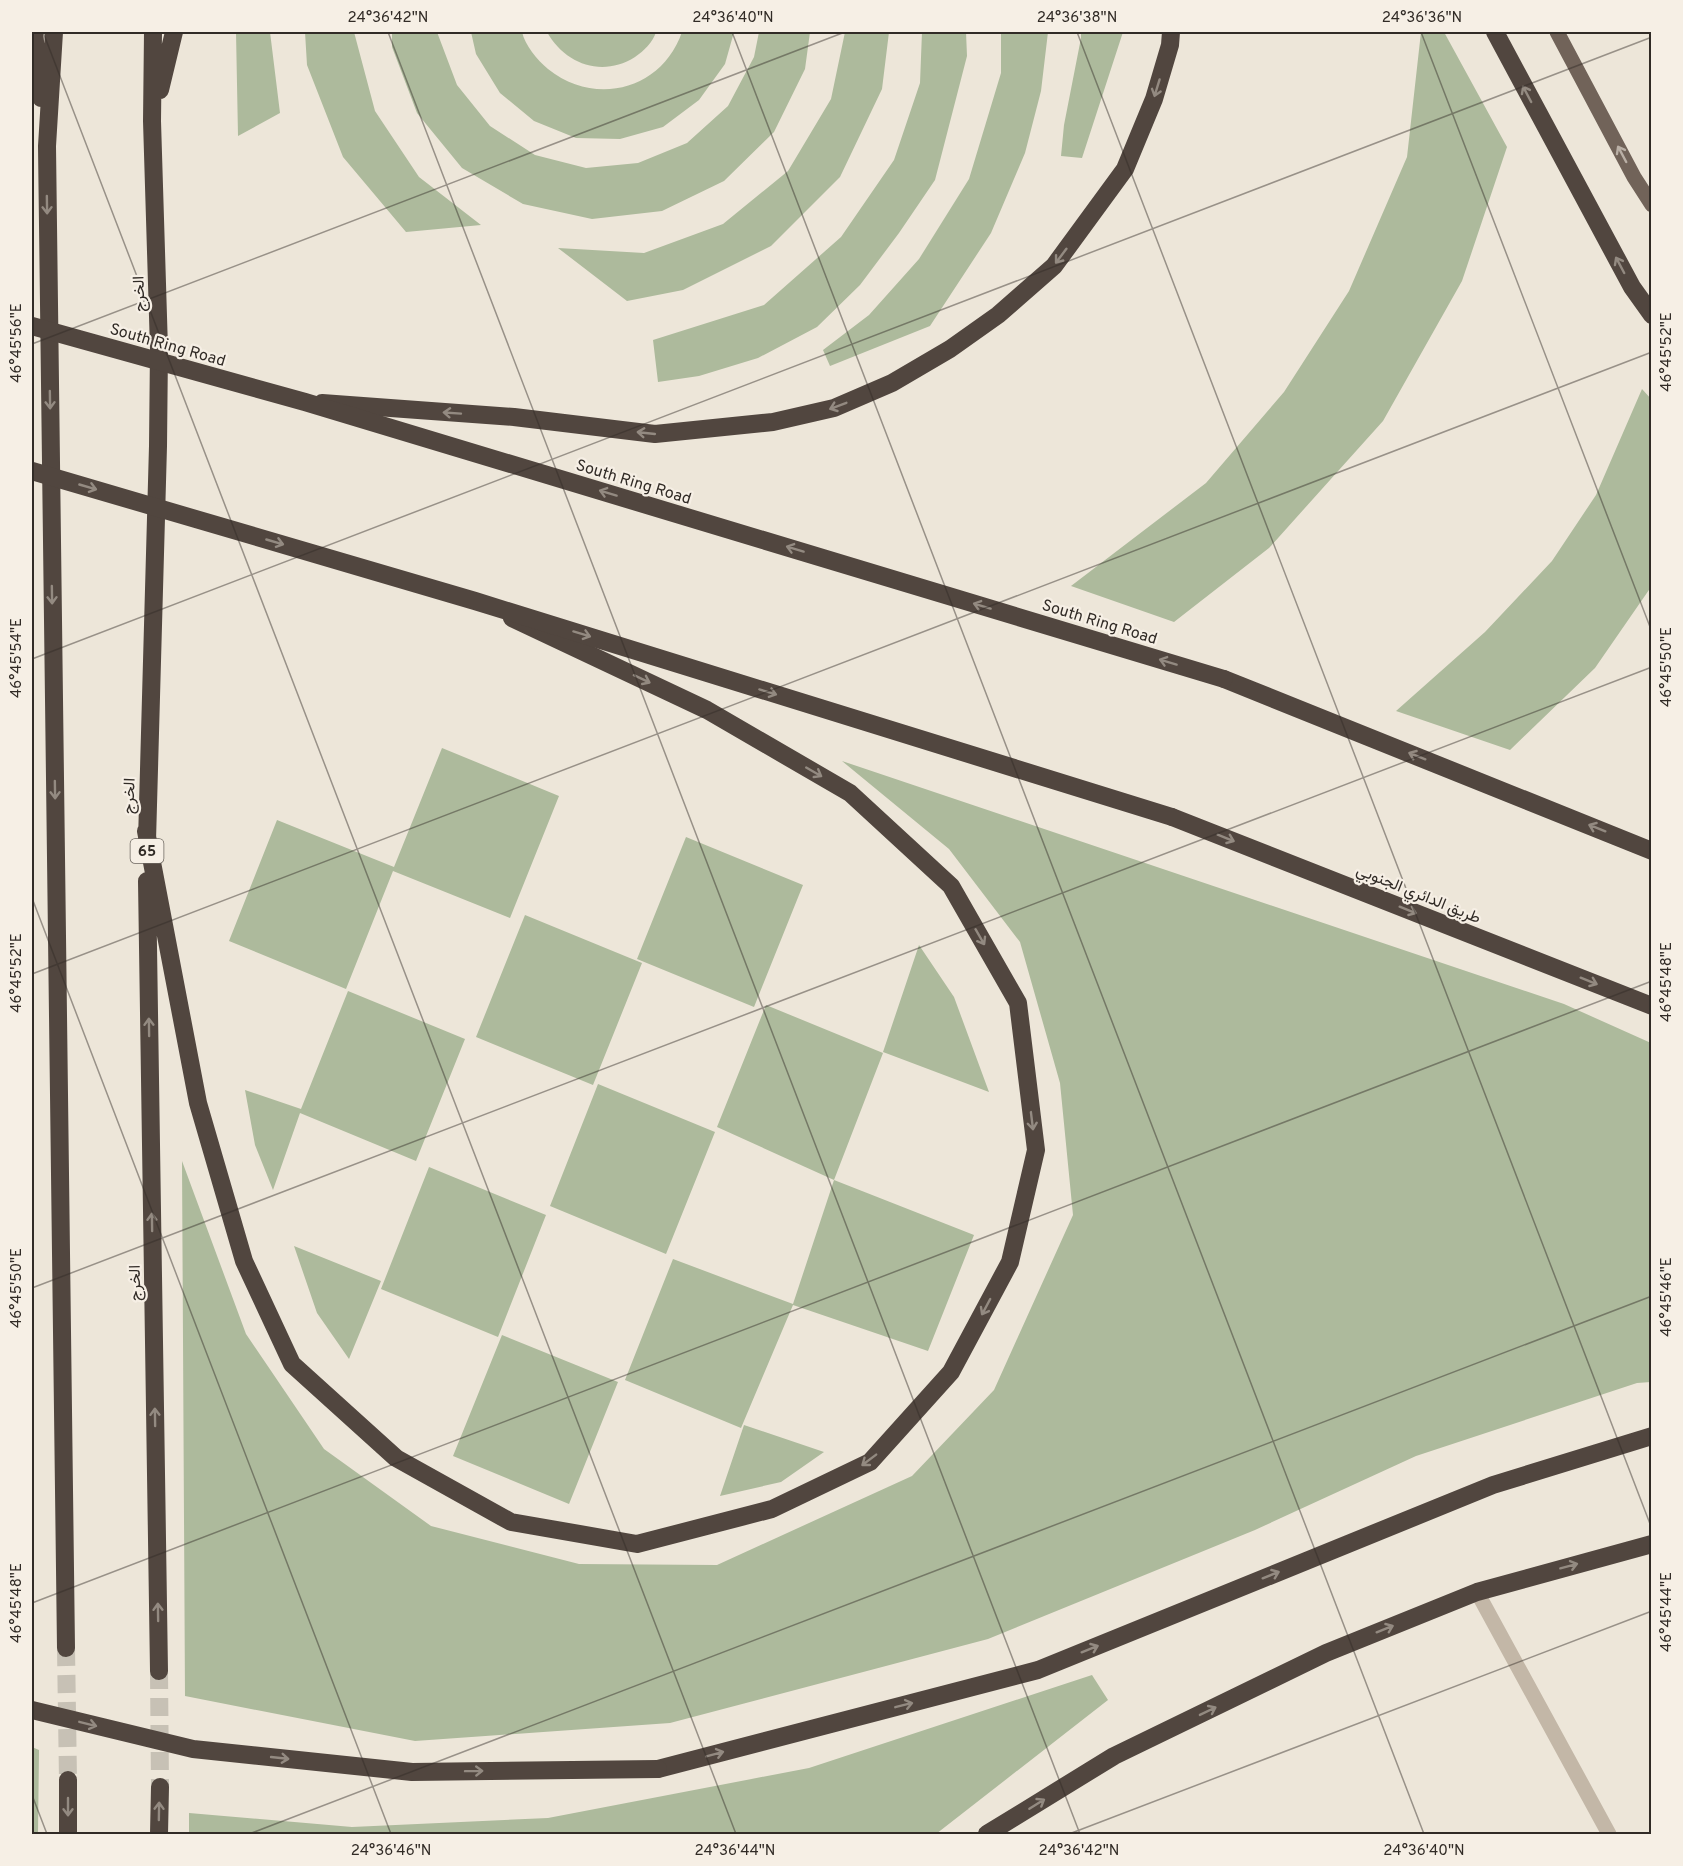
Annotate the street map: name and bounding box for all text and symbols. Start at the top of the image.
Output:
text: 24°36'42"N [348,9,428,28]
text: 24°36'40"N [692,9,774,28]
text: 24°36'38"N [1037,9,1117,28]
text: 24°36'36"N [1382,9,1462,28]
one-way arrow [1151,78,1162,97]
one-way arrow [1521,86,1533,103]
one-way arrow [1616,146,1627,164]
one-way arrow [42,194,53,214]
one-way arrow [1055,248,1068,264]
one-way arrow [1614,257,1625,275]
street label: الخرج [129,276,151,312]
text: 46°45'56"E [8,303,27,383]
text: 46°45'52"E [1658,312,1677,392]
street label: South Ring Road [107,320,228,372]
one-way arrow [44,389,56,409]
one-way arrow [829,401,848,412]
one-way arrow [443,407,463,418]
one-way arrow [637,427,656,438]
street label: South Ring Road [573,456,693,510]
one-way arrow [78,482,97,493]
one-way arrow [599,487,618,498]
one-way arrow [265,537,284,548]
one-way arrow [786,543,805,554]
one-way arrow [47,584,58,604]
street label: South Ring Road [1039,596,1159,650]
one-way arrow [972,600,991,611]
text: 46°45'54"E [8,618,27,698]
text: 46°45'50"E [1658,627,1677,707]
one-way arrow [572,630,591,641]
one-way arrow [1159,656,1178,667]
one-way arrow [633,674,651,686]
one-way arrow [758,687,777,698]
one-way arrow [1408,750,1426,761]
one-way arrow [805,766,822,778]
street label: الخرج [119,778,141,814]
one-way arrow [49,779,61,799]
one-way arrow [1589,822,1607,833]
one-way arrow [1217,833,1235,844]
road number: 65 [130,839,164,863]
street label: طريق الدائري الجنوبي [1352,861,1484,931]
one-way arrow [1398,905,1416,916]
one-way arrow [974,928,986,945]
text: 46°45'52"E [8,933,27,1013]
text: 46°45'48"E [1658,942,1677,1022]
one-way arrow [1579,977,1598,988]
one-way arrow [143,1018,155,1038]
one-way arrow [1027,1111,1038,1130]
one-way arrow [146,1213,158,1233]
text: 46°45'50"E [8,1248,27,1328]
text: 46°45'46"E [1658,1257,1677,1337]
street label: الخرج [126,1265,146,1301]
one-way arrow [980,1298,992,1315]
one-way arrow [149,1408,161,1428]
one-way arrow [861,1453,877,1466]
one-way arrow [1559,1560,1578,1572]
text: 46°45'48"E [8,1563,27,1643]
one-way arrow [1261,1569,1279,1580]
text: 46°45'44"E [1658,1572,1677,1652]
one-way arrow [152,1603,164,1623]
one-way arrow [1375,1623,1393,1634]
one-way arrow [1080,1643,1099,1654]
one-way arrow [894,1699,913,1710]
one-way arrow [1198,1704,1216,1716]
one-way arrow [78,1718,97,1730]
one-way arrow [705,1748,724,1759]
one-way arrow [269,1753,289,1764]
one-way arrow [464,1765,484,1777]
one-way arrow [62,1797,74,1817]
one-way arrow [1028,1797,1045,1809]
one-way arrow [154,1801,165,1821]
text: 24°36'46"N [351,1842,431,1861]
text: 24°36'44"N [695,1842,775,1861]
text: 24°36'42"N [1039,1842,1119,1861]
text: 24°36'40"N [1383,1842,1465,1861]

